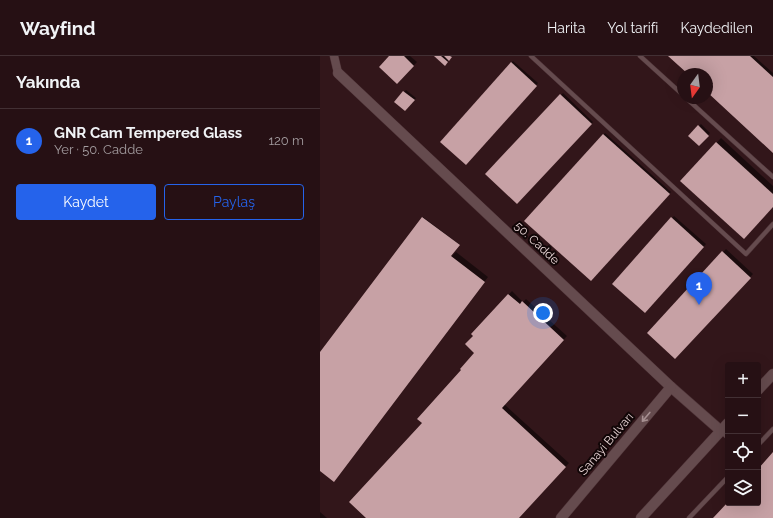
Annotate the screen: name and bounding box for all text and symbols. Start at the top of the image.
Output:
text: Wayfind [20,17,95,39]
text: Harita [547,20,585,36]
text: Yol tarifi [607,20,658,36]
text: Kaydedilen [680,20,753,36]
north arrow [677,68,713,104]
text: Yakında [16,72,80,92]
text: GNR Cam Tempered Glass [54,124,242,142]
text: 1 [26,133,32,148]
text: 120 m [268,133,304,148]
text: Yer · 50. Cadde [54,142,143,157]
button: Kaydet [16,184,156,220]
button: Paylaş [164,184,304,220]
street label: 50. Cadde [512,219,562,267]
pin: 1 [686,272,712,305]
your location [533,303,553,323]
map controls [725,362,761,506]
button: + [725,362,761,398]
button: − [725,398,761,434]
street label: Sanayi Bulvarı [576,410,636,478]
one-way arrow [641,412,650,422]
button: locate [725,434,761,470]
button: layers [725,470,761,506]

